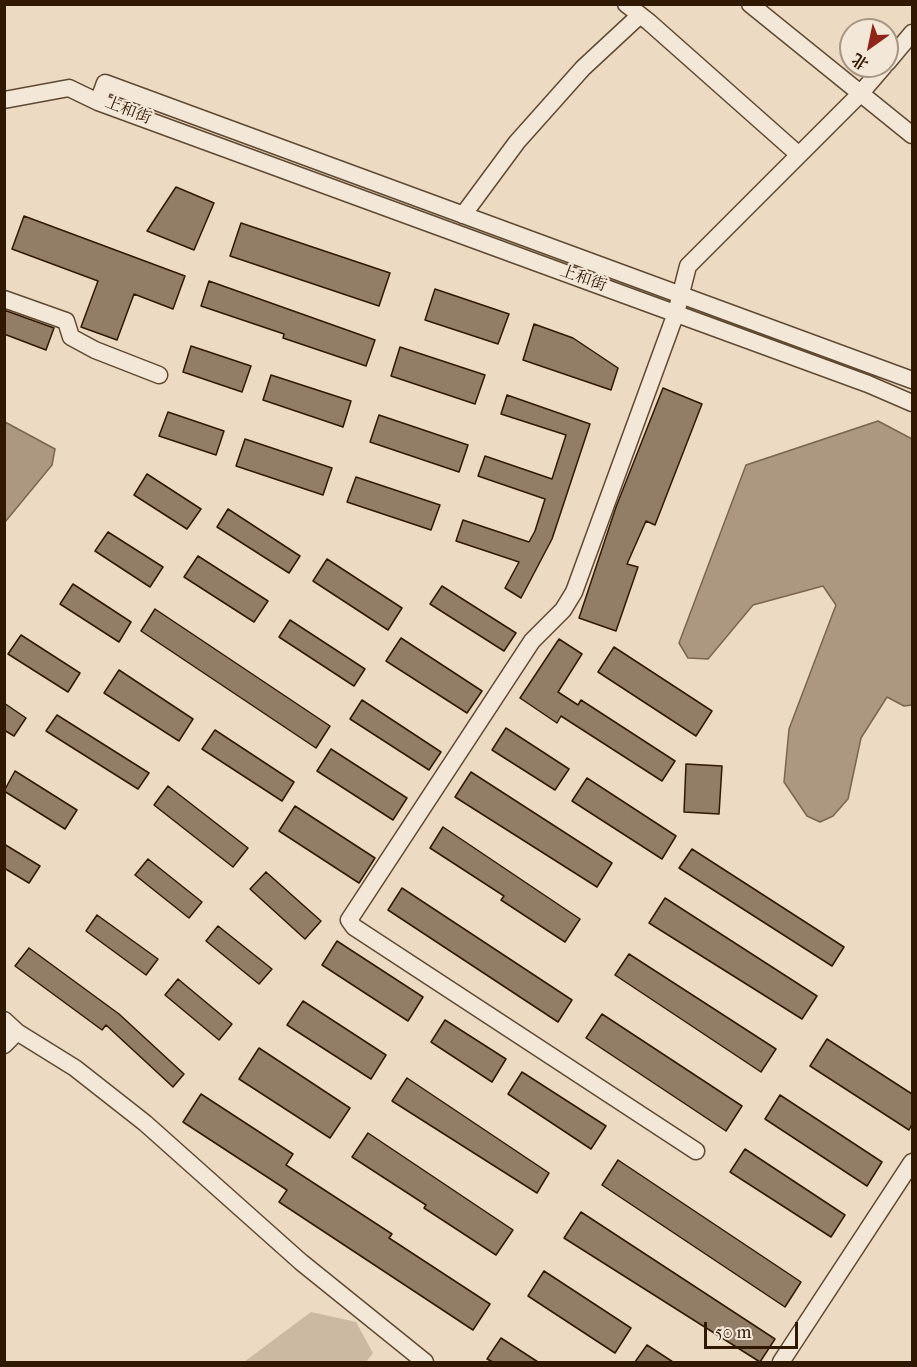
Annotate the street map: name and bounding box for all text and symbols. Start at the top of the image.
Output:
north arrow [839,18,899,78]
text: 北 [848,50,872,74]
street label: 上和街 [102,93,154,129]
street label: 上和街 [557,262,609,296]
scale bar [707,1310,802,1348]
text: 50 m [715,1322,751,1343]

